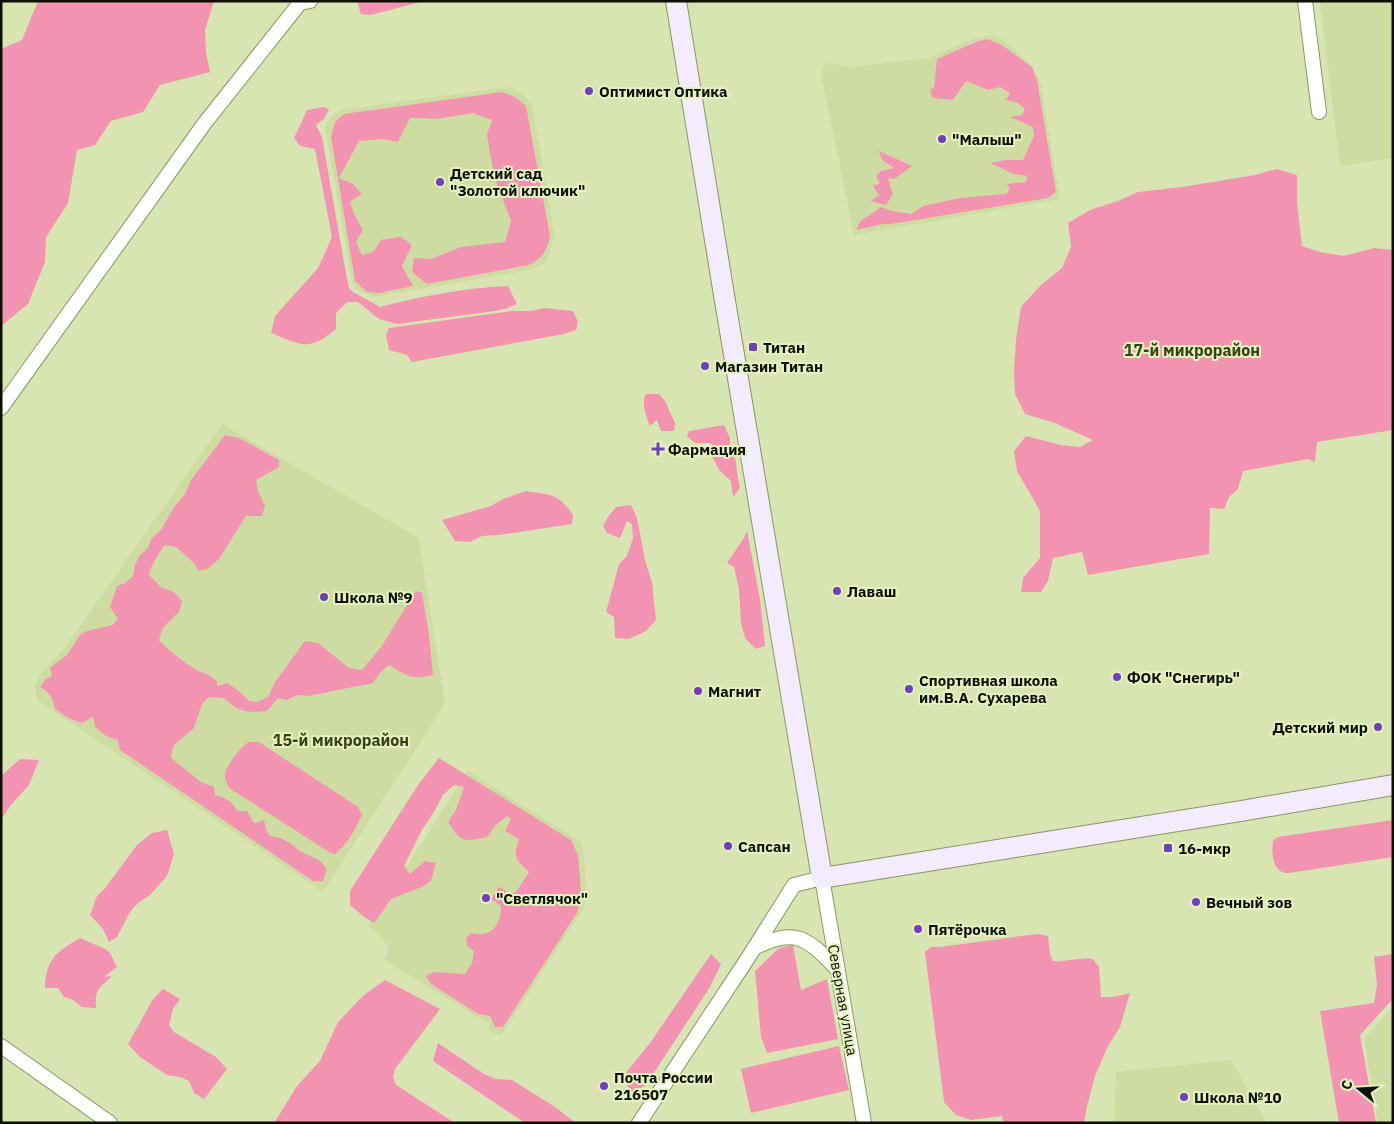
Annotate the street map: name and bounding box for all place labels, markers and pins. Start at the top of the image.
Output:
place label: Оптимист Оптика [599,82,728,101]
marker: Оптимист Оптика [583,85,595,97]
place label: "Малыш" [952,130,1022,149]
marker: "Малыш" [936,133,948,145]
place label: Детский сад "Золотой ключик" [450,164,585,200]
marker: Детский сад "Золотой ключик" [434,176,446,188]
place label: Титан [763,338,805,357]
marker: Титан [747,341,759,353]
place label: Магазин Титан [715,357,823,376]
marker: Магазин Титан [699,360,711,372]
place label: Фармация [668,440,746,459]
marker: Фармация [652,443,664,455]
place label: Лаваш [847,582,896,601]
marker: Лаваш [831,585,843,597]
place label: Школа №9 [334,588,413,607]
marker: Школа №9 [318,591,330,603]
place label: ФОК "Снегирь" [1127,668,1240,687]
place label: Спортивная школа им.В.А. Сухарева [919,671,1058,707]
marker: ФОК "Снегирь" [1111,671,1123,683]
place label: Магнит [708,682,762,701]
marker: Спортивная школа им.В.А. Сухарева [903,683,915,695]
marker: Магнит [692,685,704,697]
place label: Детский мир [1273,718,1368,737]
marker: Детский мир [1372,721,1384,733]
place label: Сапсан [738,837,791,856]
place label: 16-мкр [1178,839,1231,858]
marker: Сапсан [722,840,734,852]
marker: 16-мкр [1162,842,1174,854]
place label: "Светлячок" [496,889,588,908]
marker: "Светлячок" [480,892,492,904]
place label: Вечный зов [1206,893,1293,912]
marker: Вечный зов [1190,896,1202,908]
place label: Пятёрочка [928,920,1007,939]
marker: Пятёрочка [912,923,924,935]
place label: Почта России 216507 [614,1068,713,1104]
marker: Почта России 216507 [598,1080,610,1092]
place label: Школа №10 [1194,1088,1282,1107]
marker: Школа №10 [1178,1091,1190,1103]

